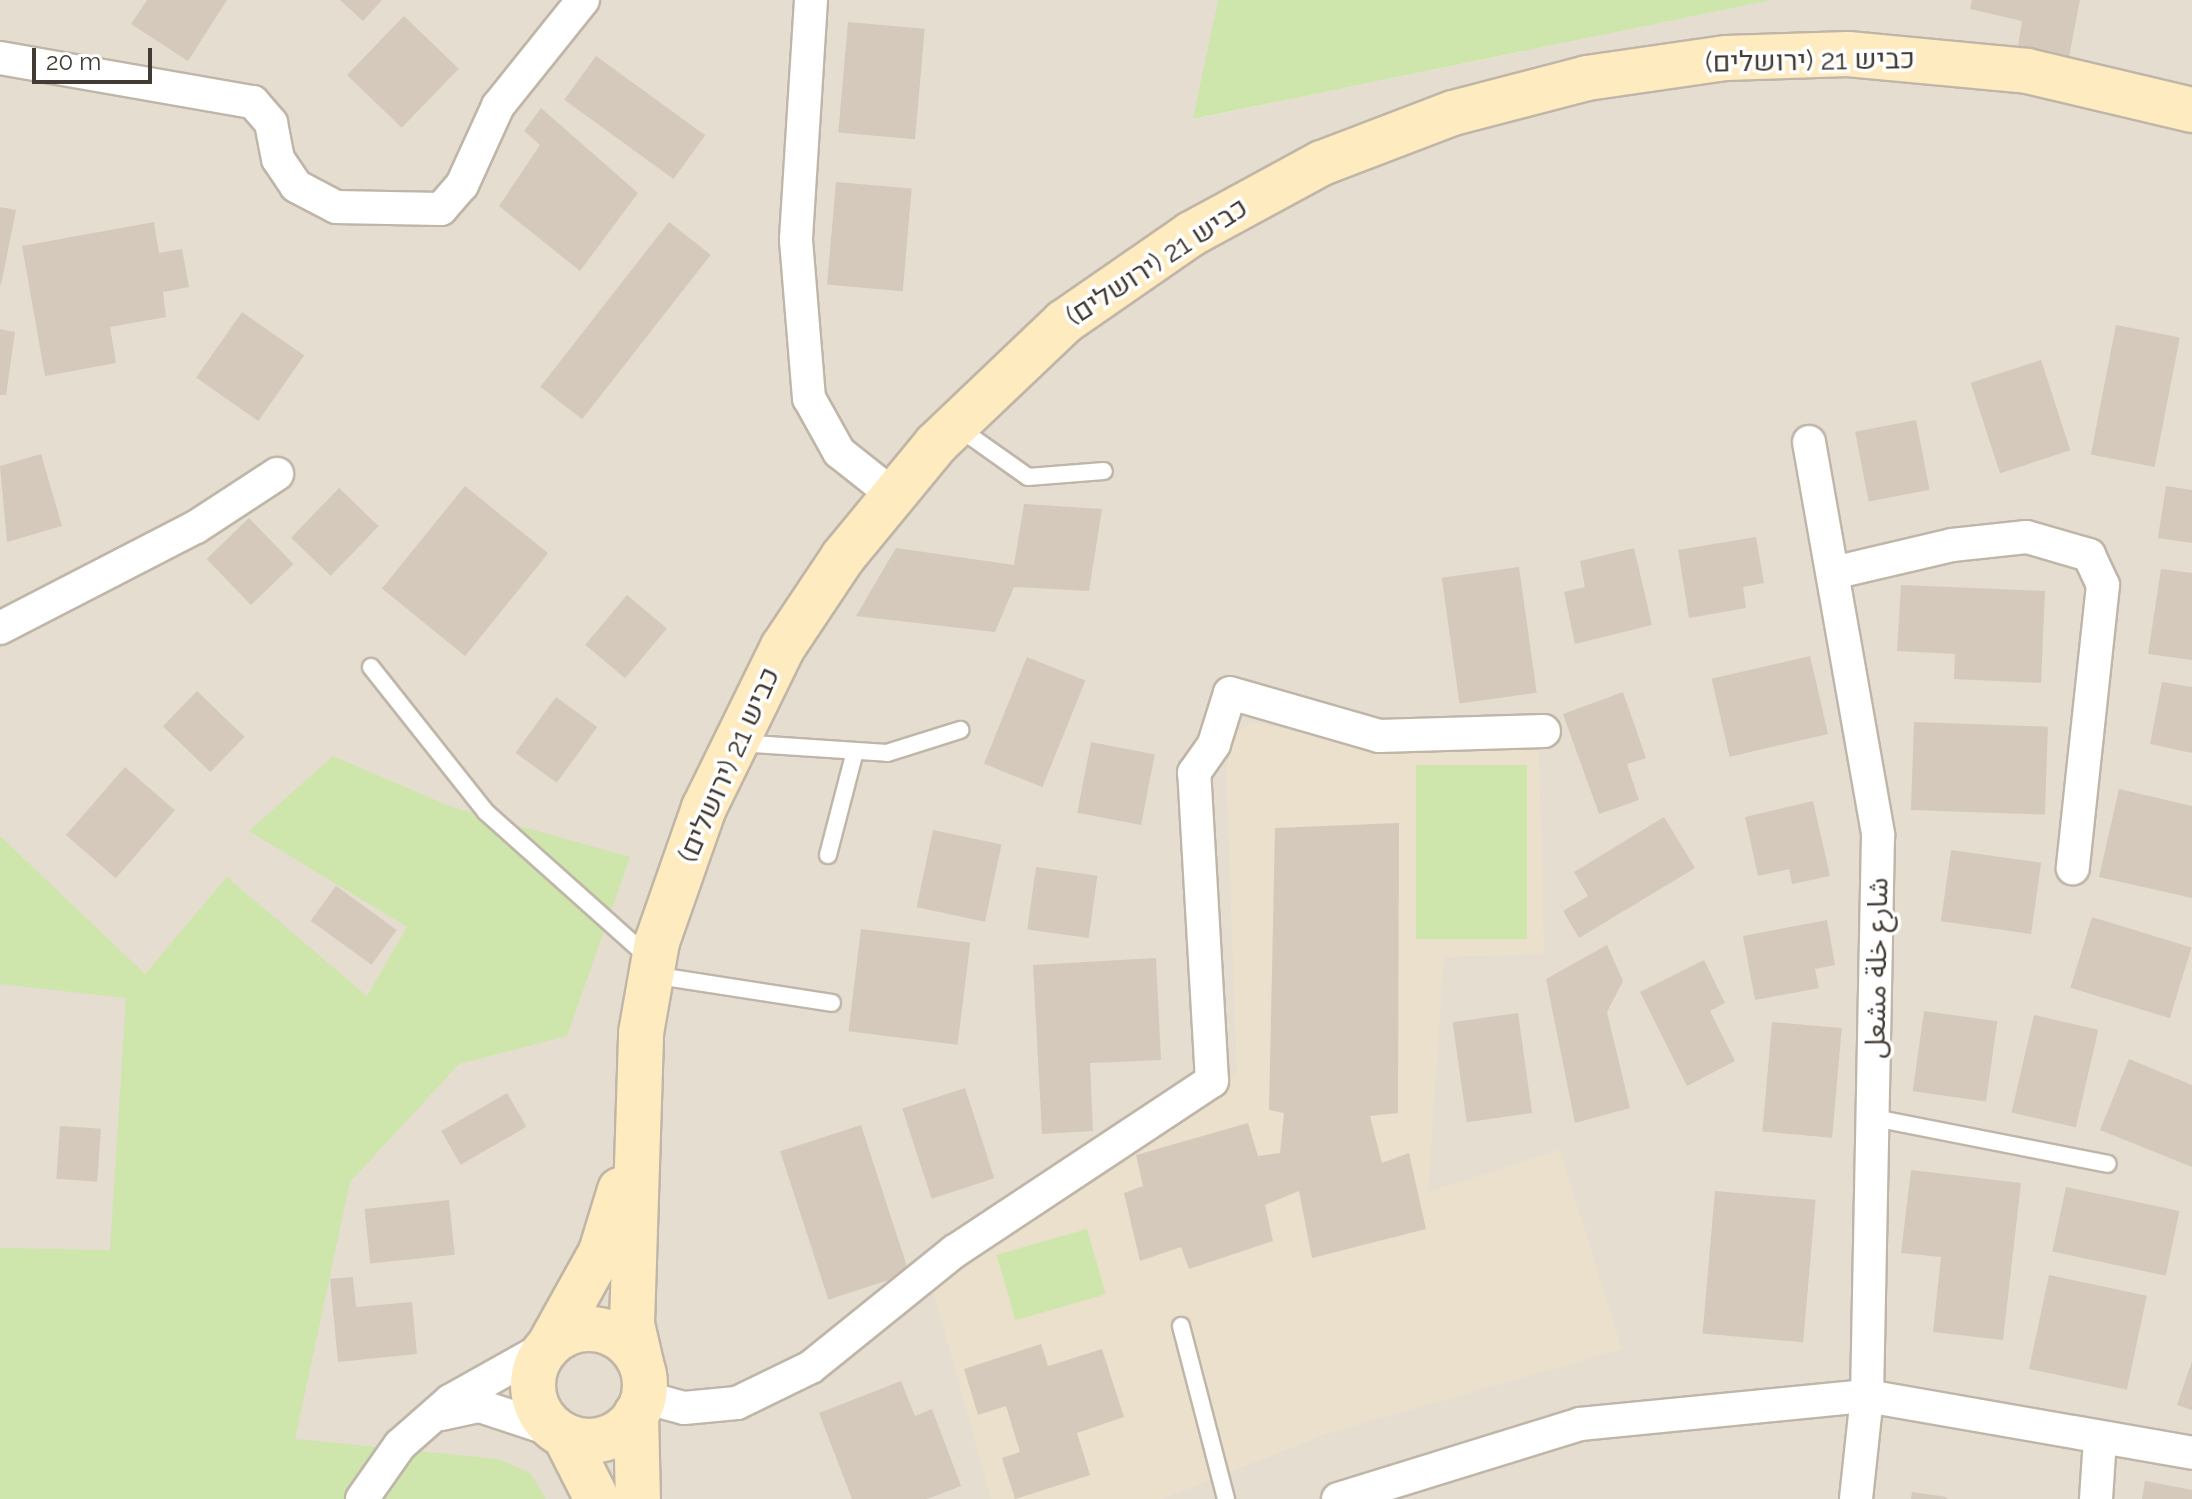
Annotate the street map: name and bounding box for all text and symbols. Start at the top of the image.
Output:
scale bar [36,32,156,82]
street label: כביש 21 (ירושלים) [1705,42,1915,80]
text: 20 m [46,47,101,76]
street label: כביש 21 (ירושלים) [1060,191,1254,333]
street label: כביש 21 (ירושלים) [671,662,787,868]
street label: شارع خلة مشعل [1859,877,1895,1059]

